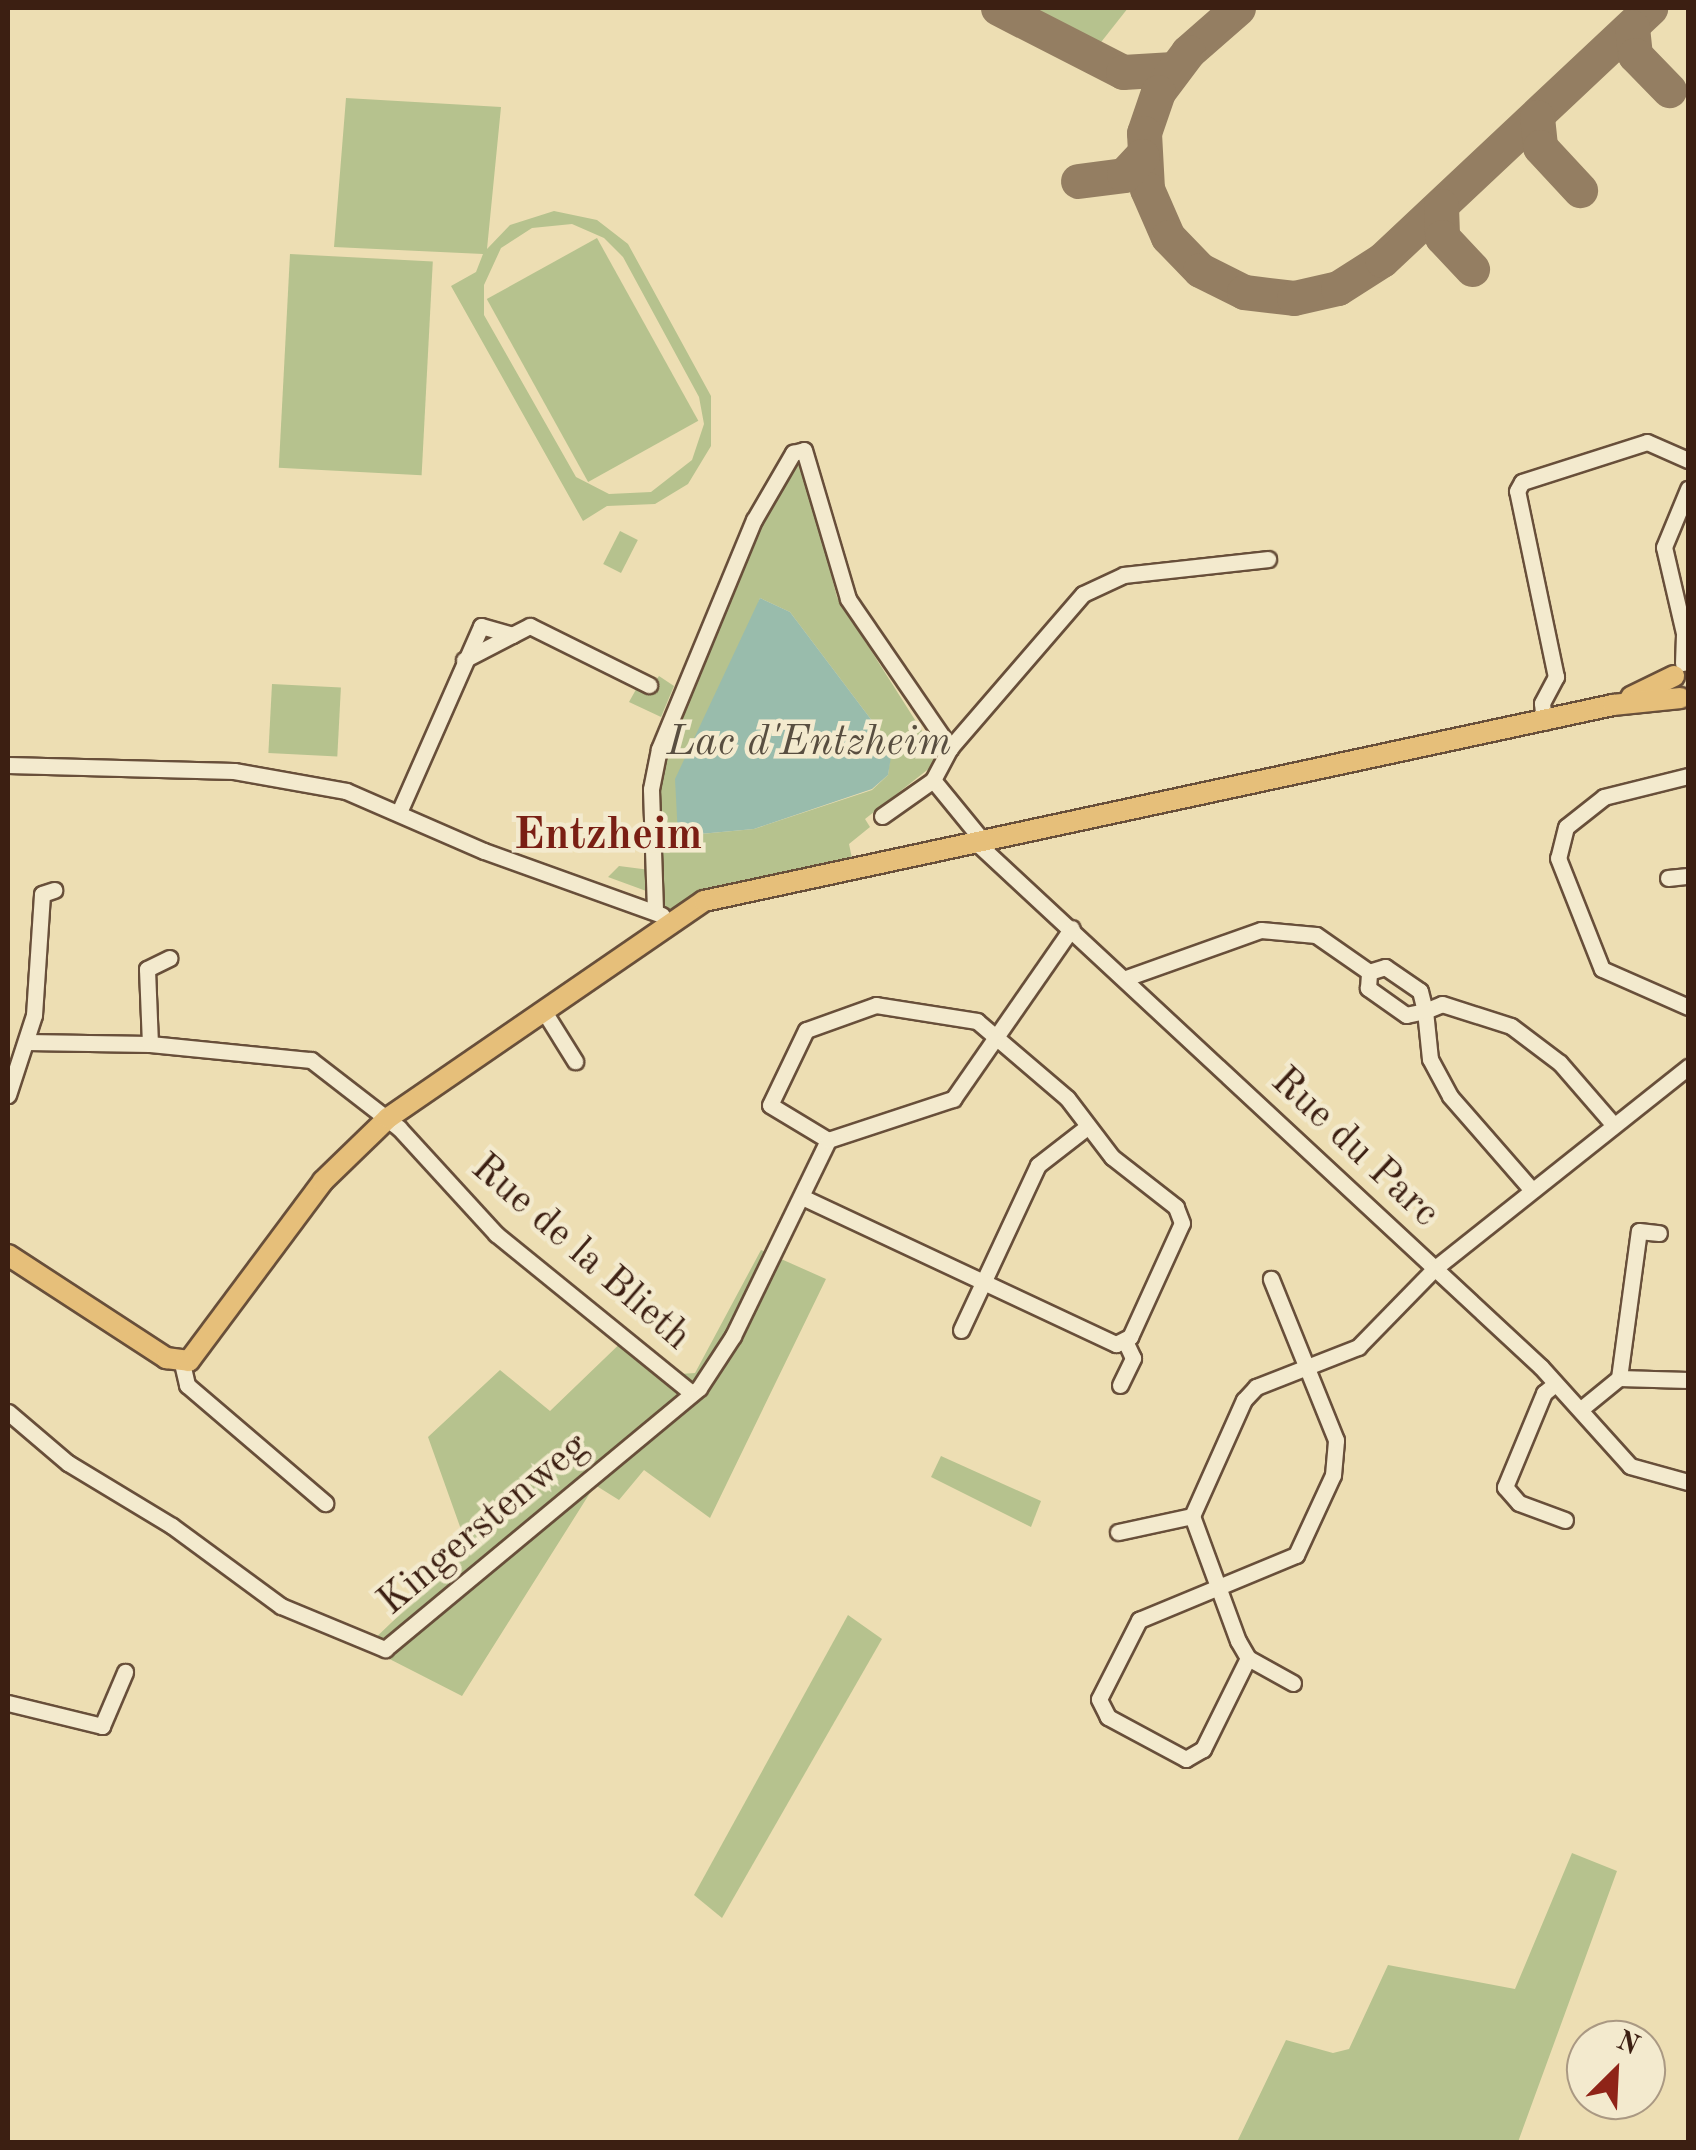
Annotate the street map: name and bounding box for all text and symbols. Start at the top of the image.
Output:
water label: Lac d'Entzheim [667,718,951,768]
district label: Entzheim [514,810,702,864]
street label: Rue du Parc [1260,1058,1448,1238]
street label: Rue de la Blieth [460,1145,700,1361]
street label: Kingerstenweg [369,1423,599,1627]
north arrow [1566,2020,1666,2120]
text: N [1612,2027,1643,2062]

